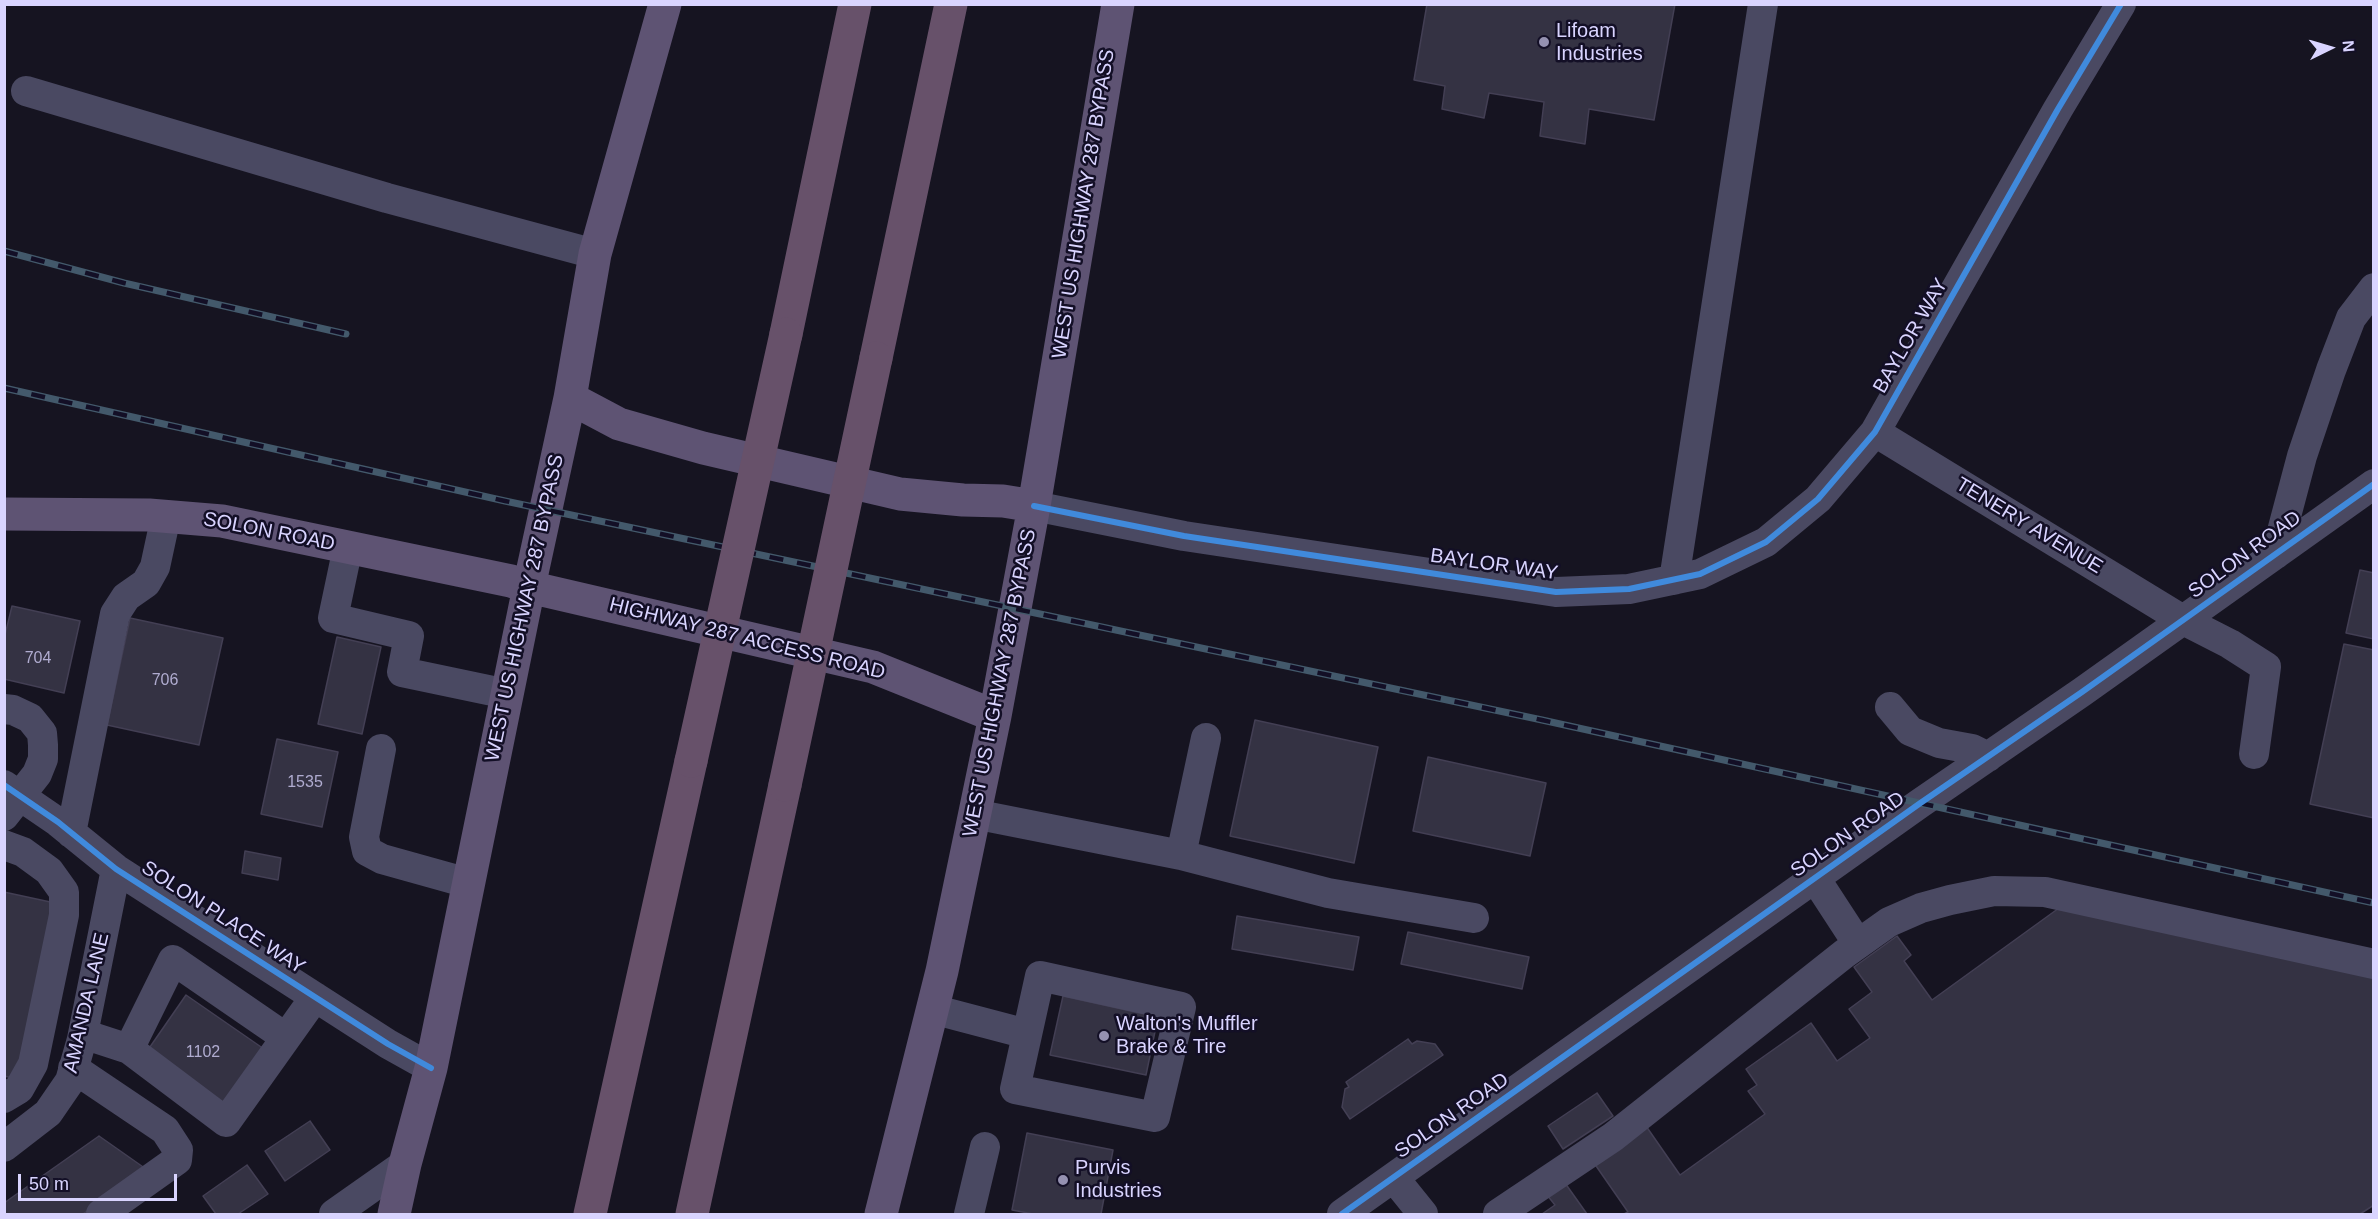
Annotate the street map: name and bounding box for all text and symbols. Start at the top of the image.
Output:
north arrow [2300,18,2360,78]
place label: Lifoam Industries [1556,19,1643,66]
marker: Lifoam Industries [1537,35,1551,49]
text: N [2339,40,2357,53]
street label: WEST US HIGHWAY 287 BYPASS [1048,48,1120,360]
street label: BAYLOR WAY [1868,274,1954,398]
street label: WEST US HIGHWAY 287 BYPASS [481,452,569,764]
street label: TENERY AVENUE [1951,473,2107,579]
street label: SOLON ROAD [2184,506,2306,604]
street label: SOLON ROAD [201,507,337,557]
street label: WEST US HIGHWAY 287 BYPASS [958,527,1042,839]
street label: BAYLOR WAY [1429,544,1559,586]
street label: HIGHWAY 287 ACCESS ROAD [607,593,887,685]
house number: 704 [25,649,51,669]
house number: 706 [152,671,178,691]
house number: 1535 [287,773,323,793]
street label: SOLON ROAD [1786,787,1910,883]
street label: SOLON PLACE WAY [137,856,309,980]
street label: AMANDA LANE [59,930,115,1076]
place label: Walton's Muffler Brake & Tire [1116,1012,1258,1059]
marker: Walton's Muffler Brake & Tire [1097,1029,1111,1043]
house number: 1102 [186,1043,220,1063]
street label: SOLON ROAD [1390,1068,1514,1164]
place label: Purvis Industries [1075,1156,1162,1203]
scale bar [21,1162,180,1200]
marker: Purvis Industries [1056,1173,1070,1187]
text: 50 m [29,1174,69,1194]

